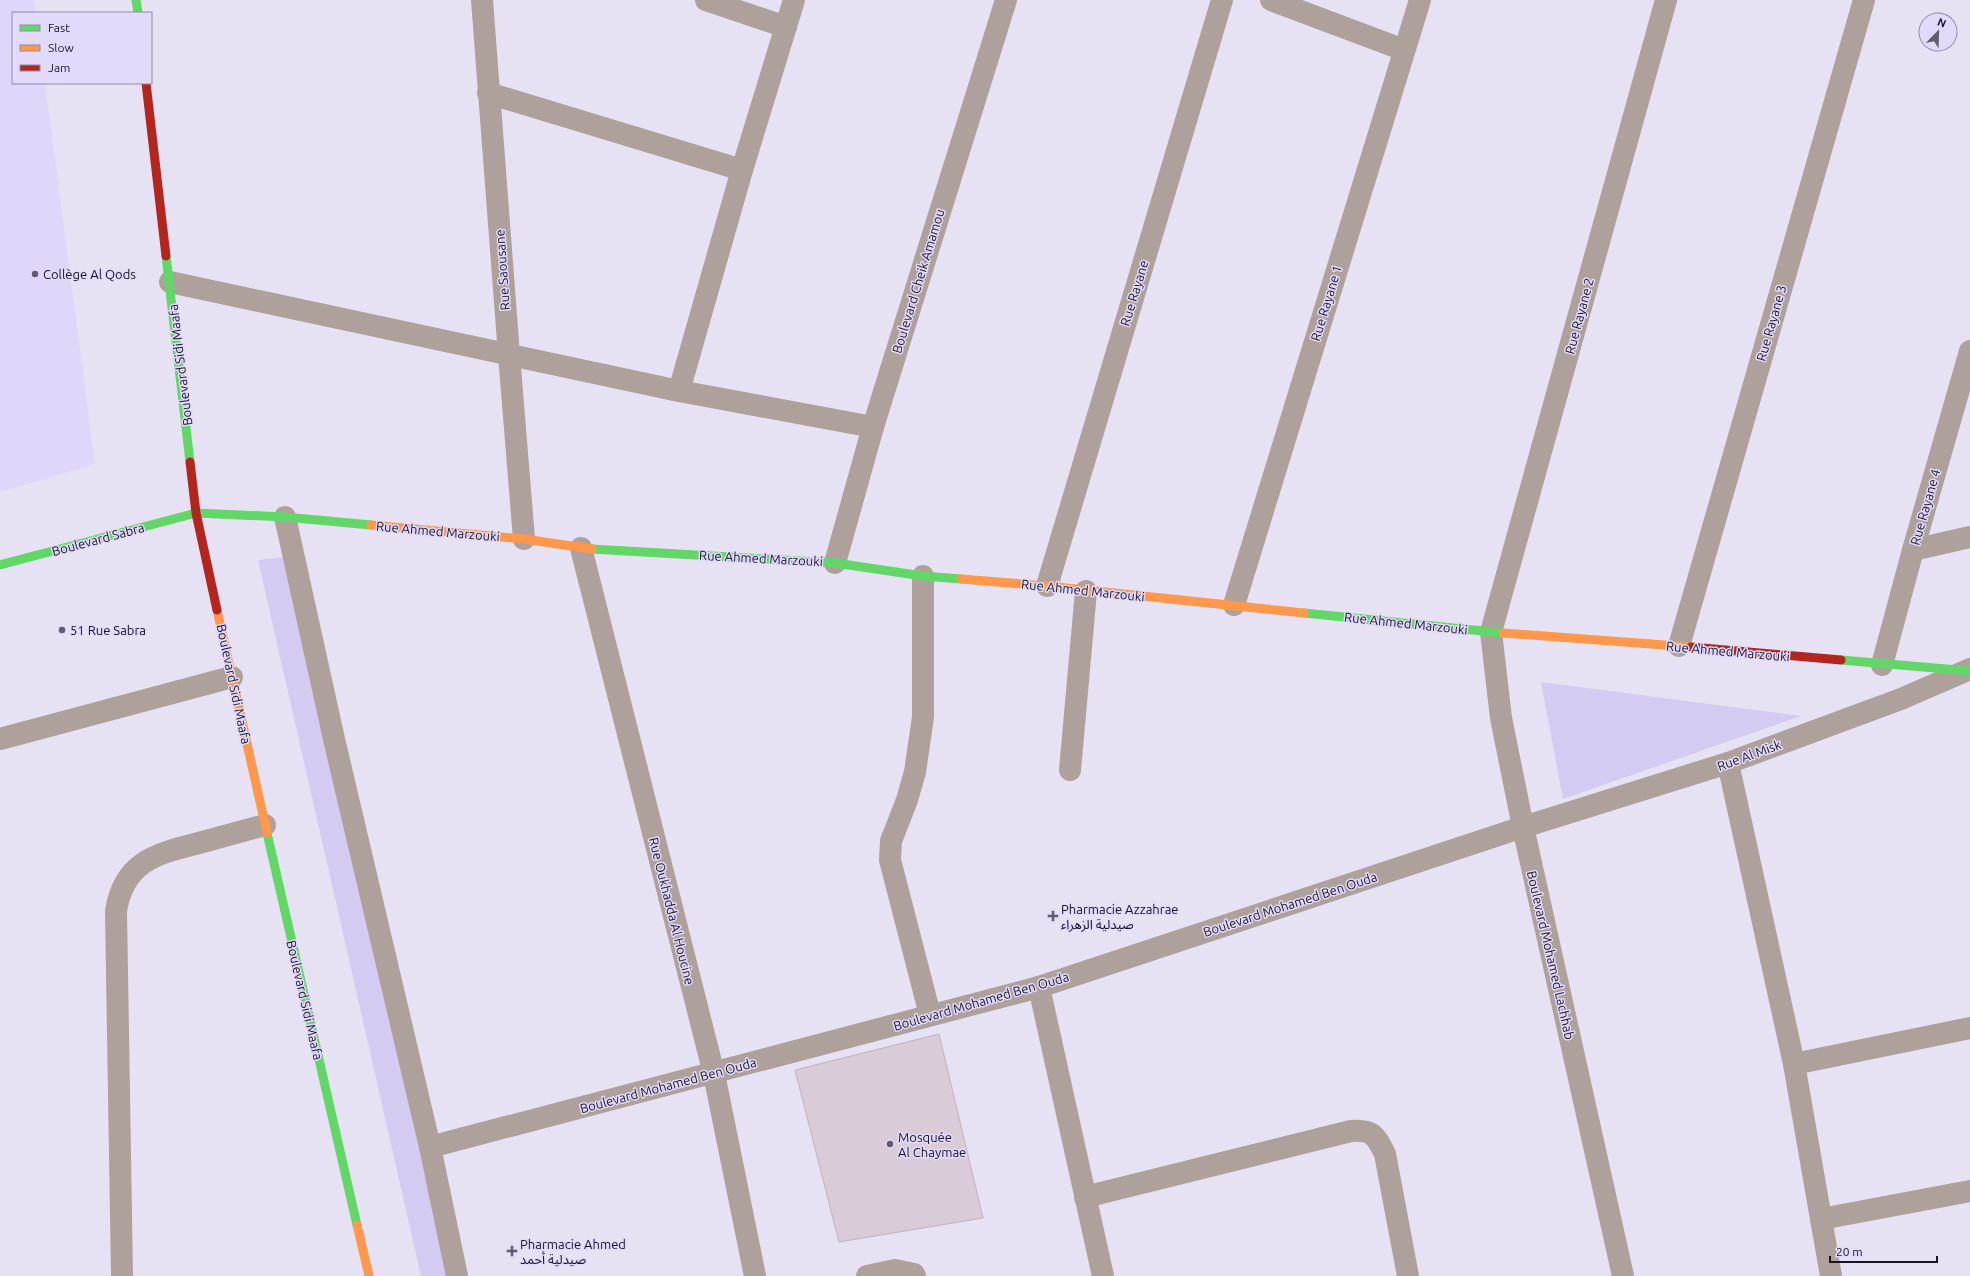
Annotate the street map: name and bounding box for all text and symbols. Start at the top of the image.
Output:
legend [12,12,152,84]
north arrow [1918,12,1958,52]
text: N [1936,16,1948,30]
text: Fast [48,21,70,34]
text: Slow [48,41,74,54]
text: Jam [48,61,70,74]
street label: Boulevard Cheik Amamou [889,207,947,355]
street label: Rue Saousane [492,229,512,311]
street label: Rue Rayane [1117,258,1151,328]
street label: Rue Rayane 1 [1308,264,1344,342]
place label: Collège Al Qods [43,267,136,282]
marker: Collège Al Qods [30,269,40,279]
street label: Rue Rayane 2 [1562,276,1596,356]
street label: Rue Rayane 3 [1753,283,1789,363]
street label: Boulevard Sidi Maafa [166,303,194,427]
street label: Rue Rayane 4 [1907,467,1943,547]
street label: Rue Ahmed Marzouki [376,519,500,543]
street label: Boulevard Sabra [50,520,146,558]
street label: Rue Ahmed Marzouki [699,548,823,568]
street label: Rue Ahmed Marzouki [1021,577,1145,603]
street label: Rue Ahmed Marzouki [1344,610,1468,636]
place label: 51 Rue Sabra [70,623,146,637]
street label: Boulevard Sidi Maafa [214,623,254,745]
marker: 51 Rue Sabra [57,625,67,635]
street label: Rue Ahmed Marzouki [1666,639,1790,663]
street label: Rue Al Misk [1715,737,1783,773]
street label: Rue Oukhadda Al Houcine [647,836,697,986]
street label: Boulevard Mohamed Ben Ouda [1201,869,1379,939]
street label: Boulevard Mohamed Lachhab [1525,869,1577,1041]
place label: Pharmacie Azzahrae صيدلية الزهراء [1061,902,1179,932]
marker: Pharmacie Azzahrae صيدلية الزهراء [1048,911,1058,921]
street label: Boulevard Sidi Maafa [284,939,326,1061]
street label: Boulevard Mohamed Ben Ouda [892,969,1070,1033]
street label: Boulevard Mohamed Ben Ouda [578,1055,758,1115]
place label: Mosquée Al Chaymae [898,1130,966,1159]
marker: Mosquée Al Chaymae [885,1139,895,1149]
place label: Pharmacie Ahmed صيدلية أحمد [520,1237,626,1267]
scale bar [1830,1238,1937,1264]
text: 20 m [1836,1245,1863,1258]
marker: Pharmacie Ahmed صيدلية أحمد [507,1246,517,1256]

